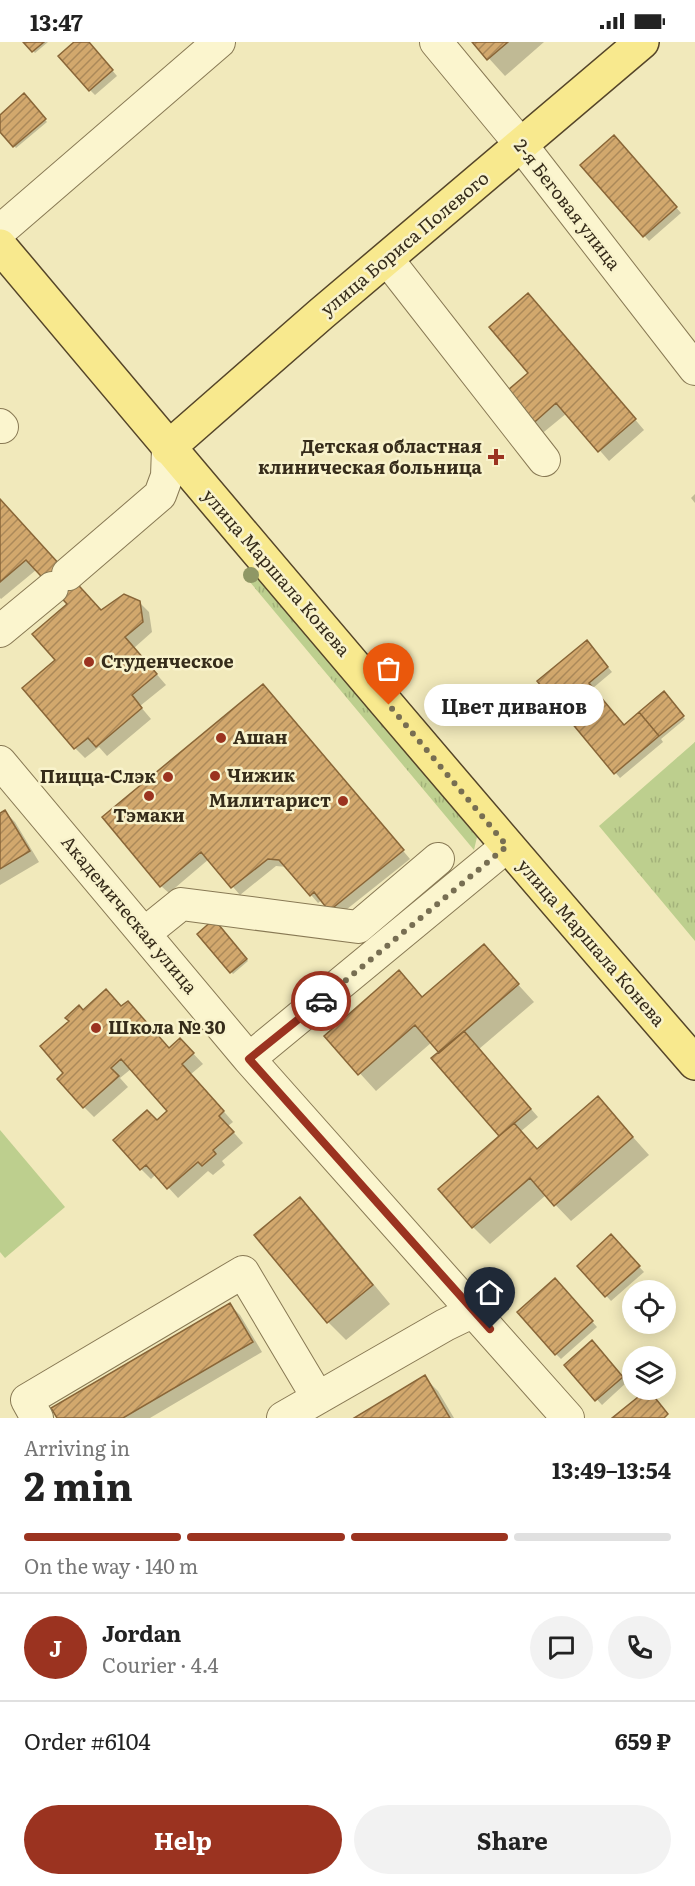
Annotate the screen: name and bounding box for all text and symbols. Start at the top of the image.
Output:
text: 13:47 [30,5,83,38]
street label: 2-я Беговая улица [508,133,628,276]
street label: улица Бориса Полевого [314,164,494,322]
place label: Детская областная клиническая больница [258,432,483,480]
marker: Детская областная клиническая больница [487,448,505,466]
street label: улица Маршала Конева [197,482,358,662]
pin [363,643,414,705]
place label: Студенческое [101,647,234,674]
icon: bag [372,652,405,685]
marker: Студенческое [82,655,96,669]
callout: Цвет диванов [425,684,605,726]
text: Цвет диванов [441,690,587,720]
place label: Ашан [233,723,288,750]
marker: Ашан [214,731,228,745]
place label: Чижик [227,761,295,788]
place label: Пицца-Слэк [40,762,156,789]
marker: Чижик [208,769,222,783]
marker: Пицца-Слэк [161,770,175,784]
place label: Милитарист [209,786,331,813]
marker: Тэмаки [142,789,156,803]
marker: Милитарист [336,794,350,808]
place label: Тэмаки [113,801,185,828]
street label: Академическая улица [56,829,205,999]
street label: улица Маршала Конева [512,852,673,1032]
courier [291,971,351,1031]
icon: car [305,985,338,1018]
place label: Школа № 30 [108,1013,226,1040]
marker: Школа № 30 [89,1021,103,1035]
pin [464,1267,515,1329]
icon: home [473,1276,506,1309]
map controls [622,1280,676,1400]
button: locate [622,1280,676,1334]
button: layers [622,1346,676,1400]
text: Arriving in [24,1432,130,1462]
text: 13:49–13:54 [552,1453,671,1486]
text: 2 min [24,1455,133,1513]
text: On the way · 140 m [24,1550,198,1580]
text: Jordan [102,1616,181,1649]
button: chat [530,1616,593,1679]
button: phone [608,1616,671,1679]
text: J [49,1631,62,1664]
text: Courier · 4.4 [102,1649,219,1679]
text: Order #6104 [24,1724,151,1757]
text: 659 ₽ [615,1724,671,1757]
button: Help [24,1805,342,1874]
button: Share [354,1805,671,1874]

